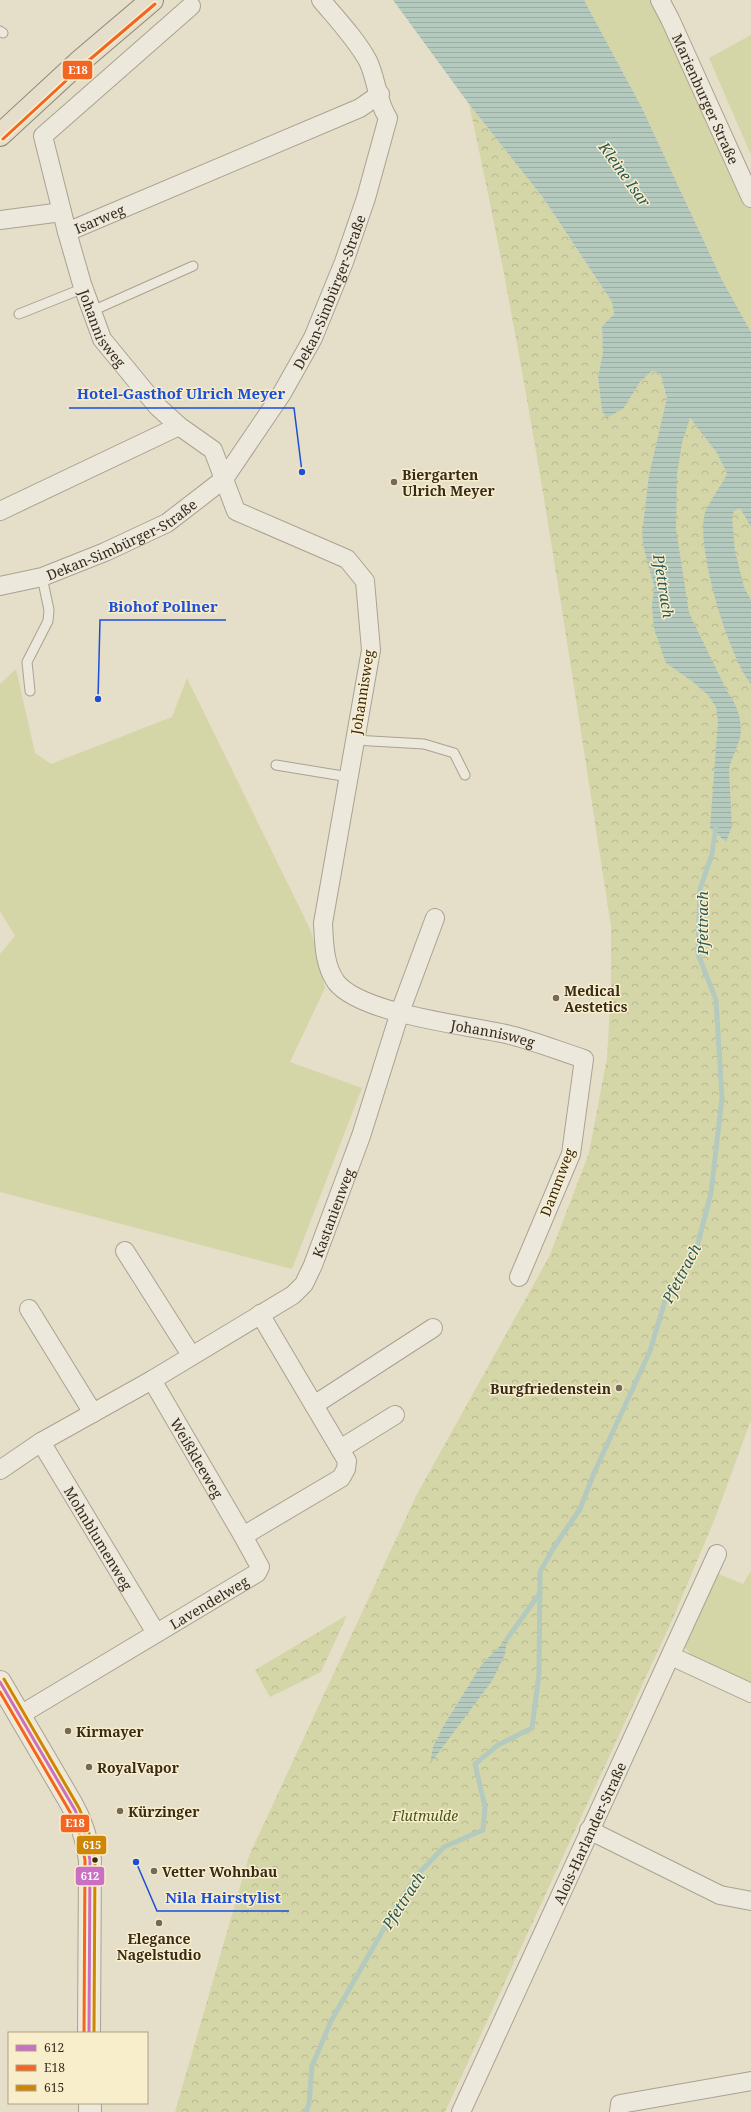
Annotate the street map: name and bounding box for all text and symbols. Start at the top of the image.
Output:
street label: Marienburger Straße [668,30,744,167]
line badge: E18 [62,60,93,80]
text: E18 [68,62,88,77]
water label: Kleine Isar [594,137,656,211]
street label: Isarweg [71,199,128,237]
street label: Dekan-Simbürger-Straße [288,212,369,372]
street label: Johannisweg [75,285,131,371]
callout: Hotel-Gasthof Ulrich Meyer [69,381,294,408]
text: Hotel-Gasthof Ulrich Meyer [77,383,285,403]
place label: Biergarten Ulrich Meyer [402,465,495,500]
marker: Biergarten Ulrich Meyer [389,477,399,487]
street label: Dekan-Simbürger-Straße [43,494,200,584]
water label: Pfettrach [649,552,679,619]
callout: Biohof Pollner [100,593,226,620]
text: Biohof Pollner [108,596,218,616]
street label: Johannisweg [346,648,378,737]
water label: Pfettrach [692,891,712,956]
place label: Medical Aestetics [564,981,628,1016]
marker: Medical Aestetics [551,993,561,1003]
street label: Johannisweg [448,1014,538,1051]
street label: Dammweg [535,1145,579,1219]
street label: Kastanienweg [307,1165,358,1260]
water label: Pfettrach [657,1240,705,1307]
place label: Burgfriedenstein [490,1379,611,1398]
marker: Burgfriedenstein [614,1383,624,1393]
street label: Weißkleeweg [167,1414,228,1502]
street label: Mohnblumenweg [60,1483,138,1594]
street label: Lavendelweg [166,1571,252,1633]
place label: Kirmayer [76,1722,145,1741]
marker: Kirmayer [63,1726,73,1736]
place label: RoyalVapor [97,1758,180,1777]
street label: Alois-Harlander-Straße [548,1759,630,1907]
marker: RoyalVapor [84,1762,94,1772]
place label: Kürzinger [128,1802,200,1821]
marker: Kürzinger [115,1806,125,1816]
park label: Flutmulde [391,1806,458,1825]
line badge: E18 [60,1814,90,1833]
text: E18 [65,1815,85,1830]
line badge: 615 [76,1835,107,1855]
text: 615 [83,1837,101,1852]
unlabelled marker [90,1855,100,1865]
place label: Vetter Wohnbau [162,1862,277,1881]
line badge: 612 [75,1866,105,1886]
marker: Vetter Wohnbau [149,1866,159,1876]
text: 612 [81,1868,99,1883]
water label: Pfettrach [377,1868,429,1933]
callout: Nila Hairstylist [157,1884,289,1911]
text: Nila Hairstylist [165,1887,281,1907]
marker: Elegance Nagelstudio [154,1918,164,1928]
place label: Elegance Nagelstudio [117,1929,201,1964]
legend [8,2032,148,2104]
text: 612 [44,2039,64,2056]
text: E18 [44,2059,65,2076]
text: 615 [44,2079,64,2096]

